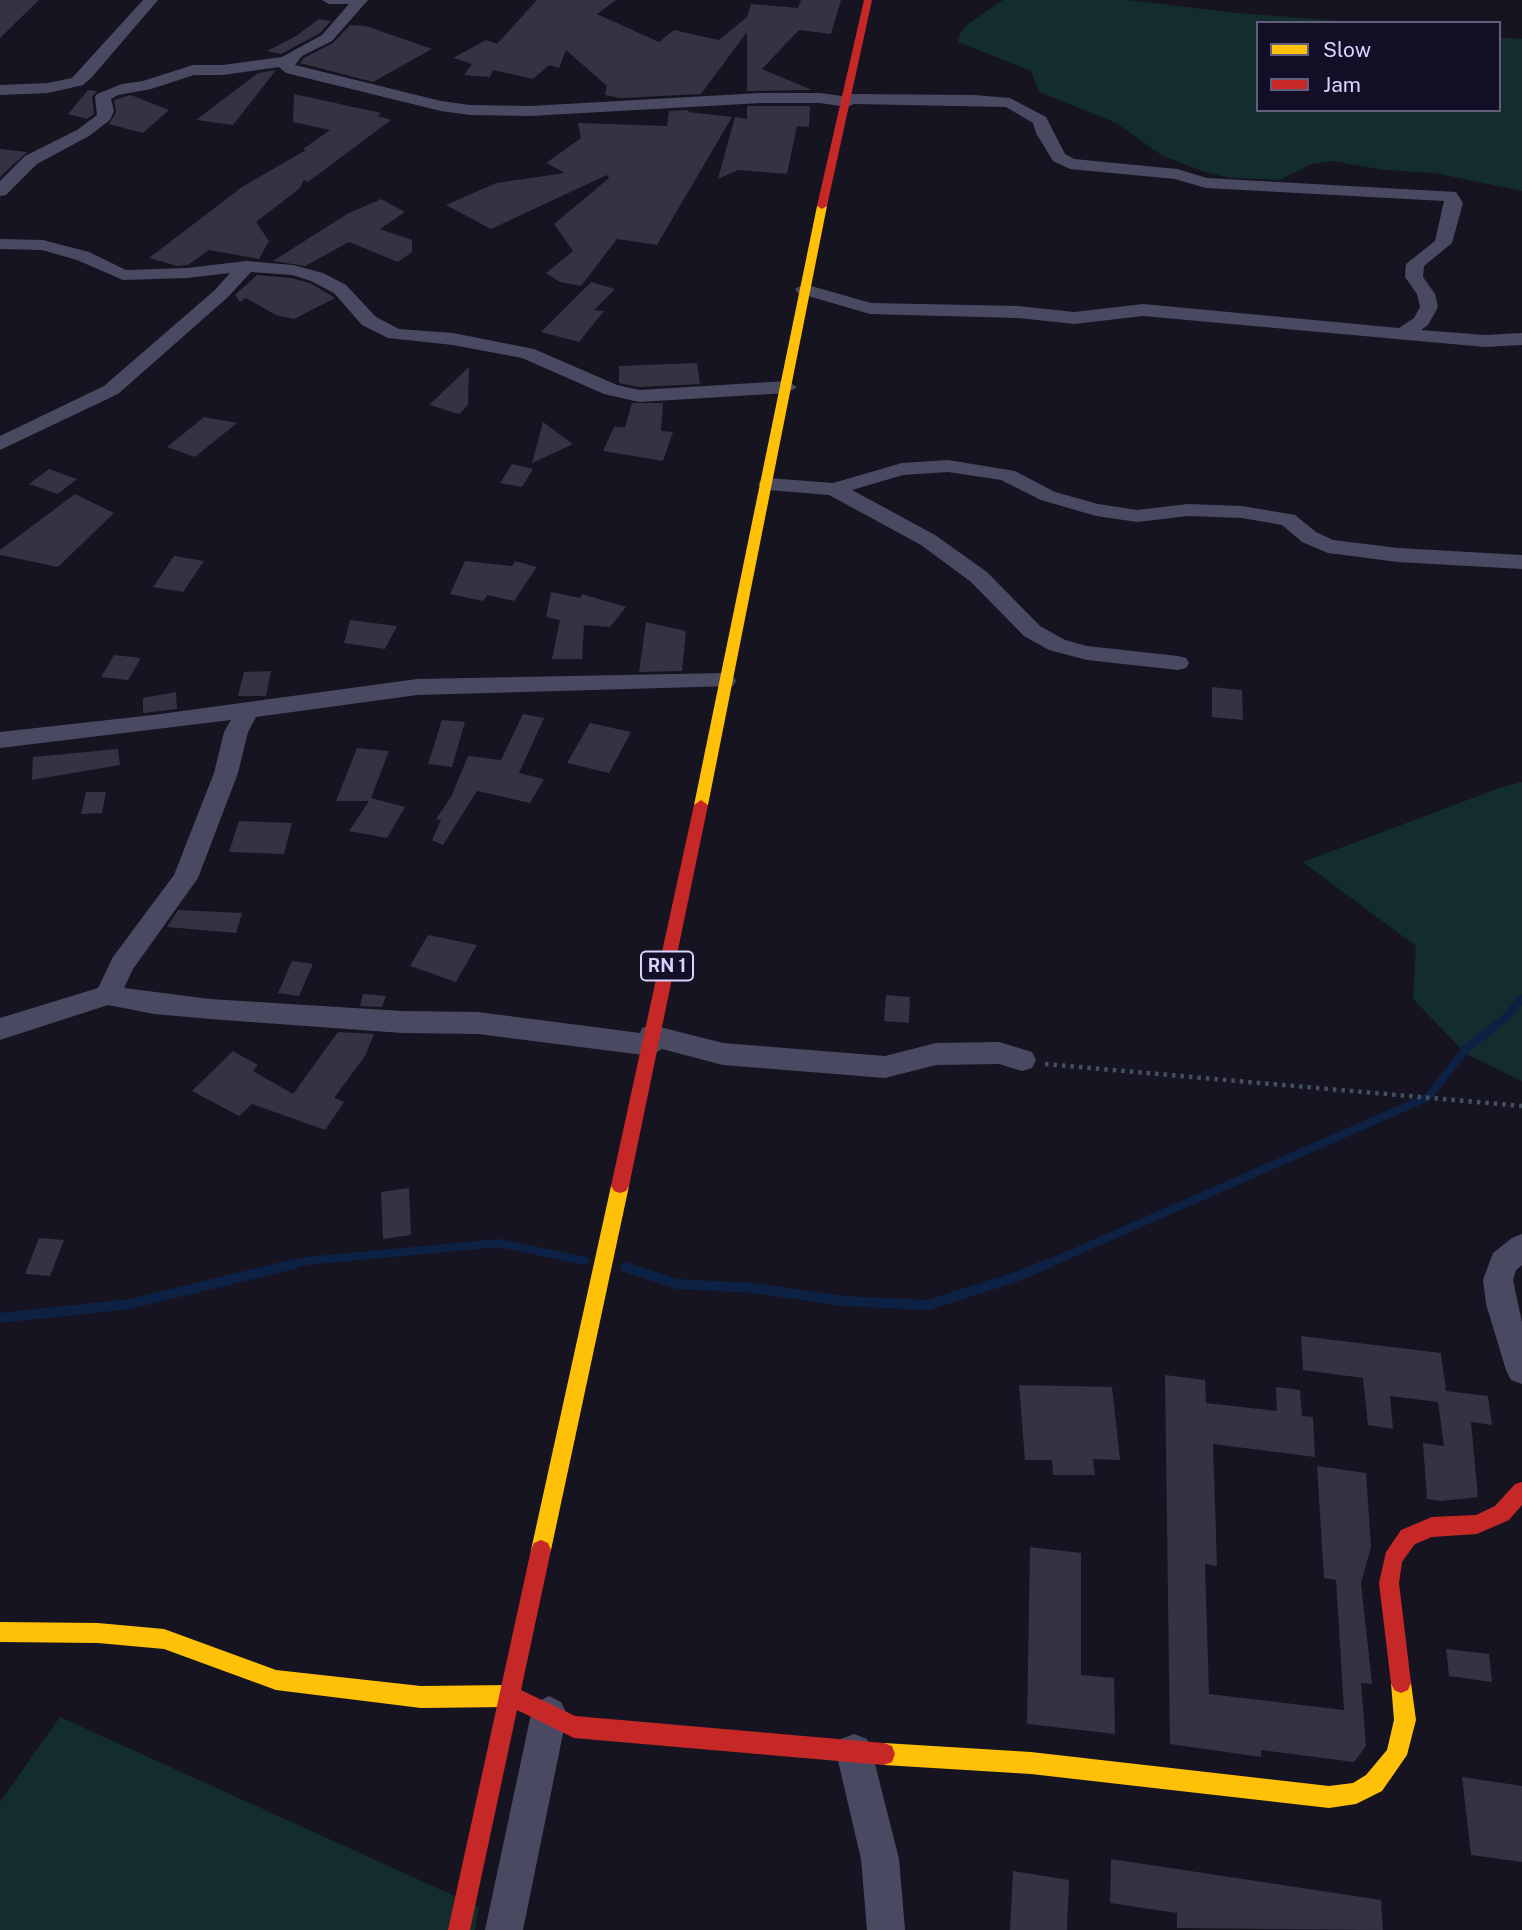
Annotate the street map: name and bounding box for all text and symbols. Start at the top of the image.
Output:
legend [1256,21,1501,112]
text: Slow [1323,37,1371,62]
text: Jam [1323,72,1361,97]
road number: RN 1 [641,951,693,981]

